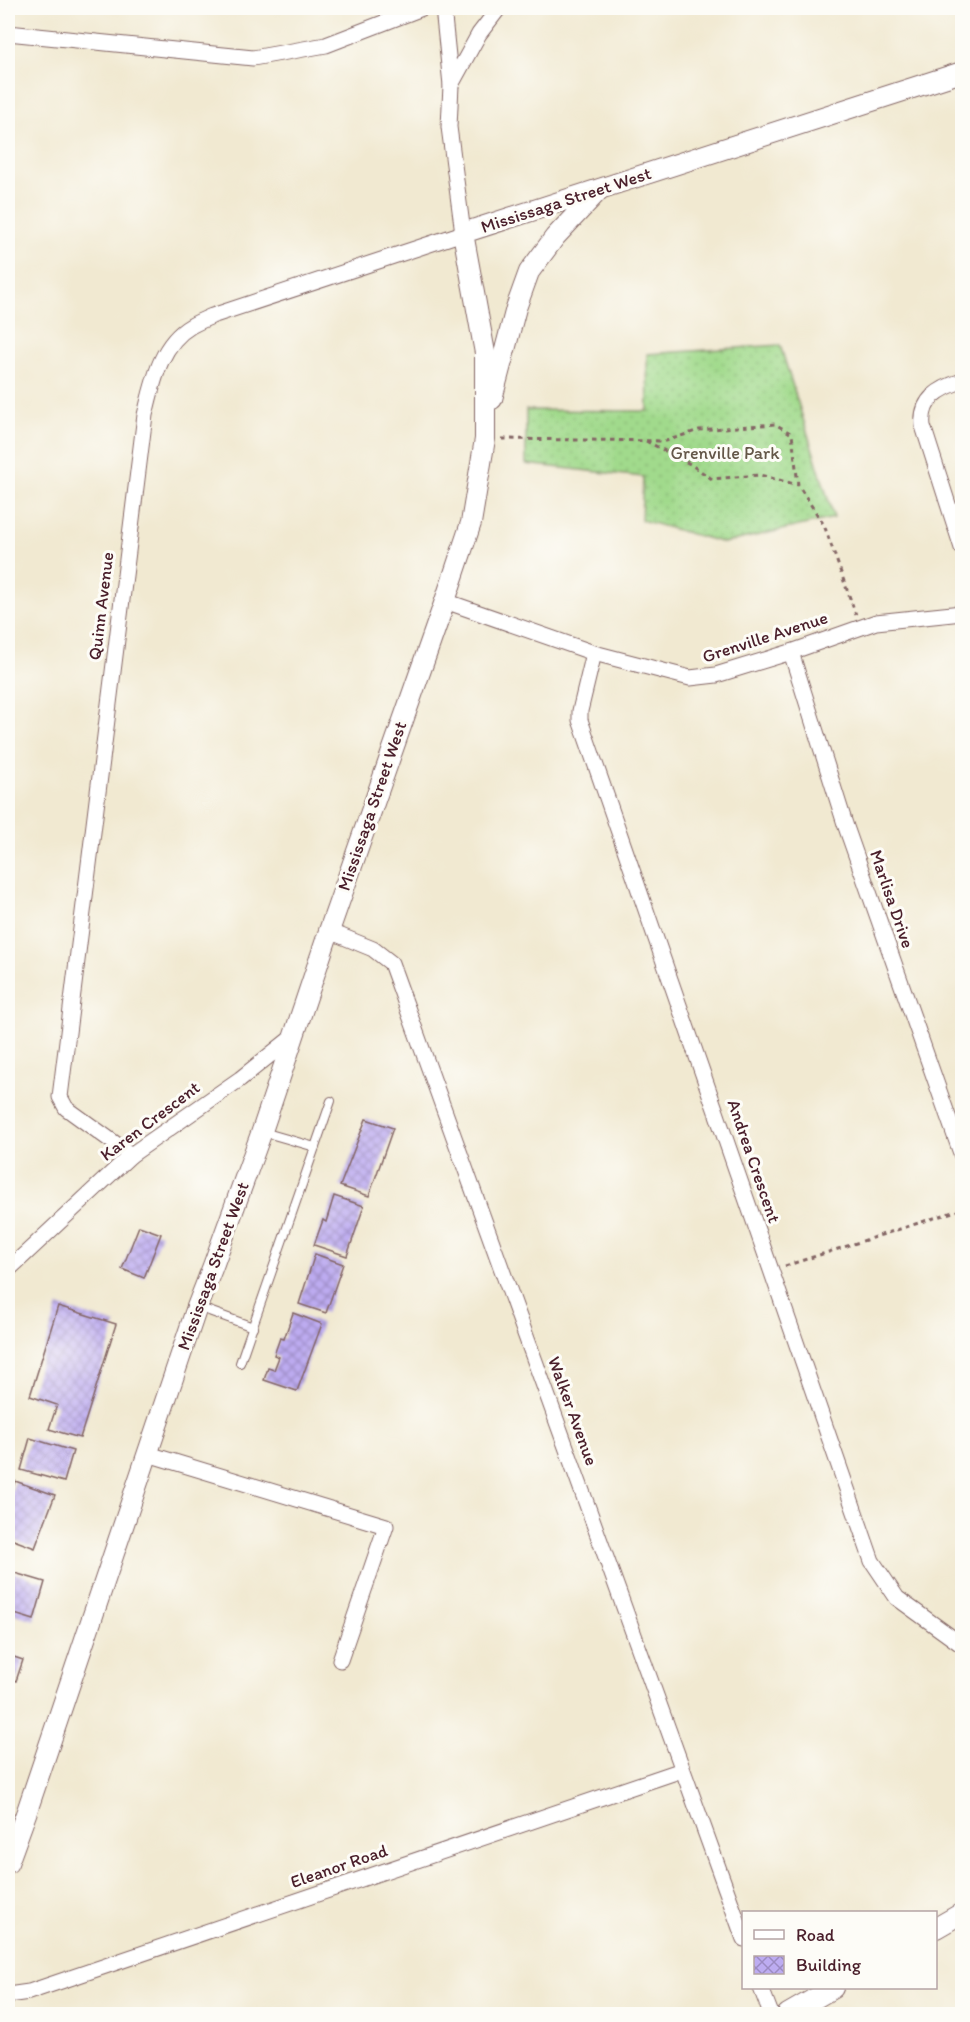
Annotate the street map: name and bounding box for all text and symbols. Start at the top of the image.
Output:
street label: Mississaga Street West [478,162,654,238]
park label: Grenville Park [670,442,780,464]
street label: Quinn Avenue [83,551,119,661]
street label: Grenville Avenue [699,606,831,668]
street label: Mississaga Street West [333,718,411,894]
street label: Marlisa Drive [865,847,919,951]
street label: Karen Crescent [96,1076,204,1166]
street label: Andrea Crescent [723,1096,786,1226]
street label: Mississaga Street West [172,1179,254,1353]
street label: Walker Avenue [543,1353,603,1469]
street label: Eleanor Road [288,1839,390,1893]
legend [742,1911,937,1989]
text: Road [796,1924,835,1946]
text: Building [796,1954,862,1976]

